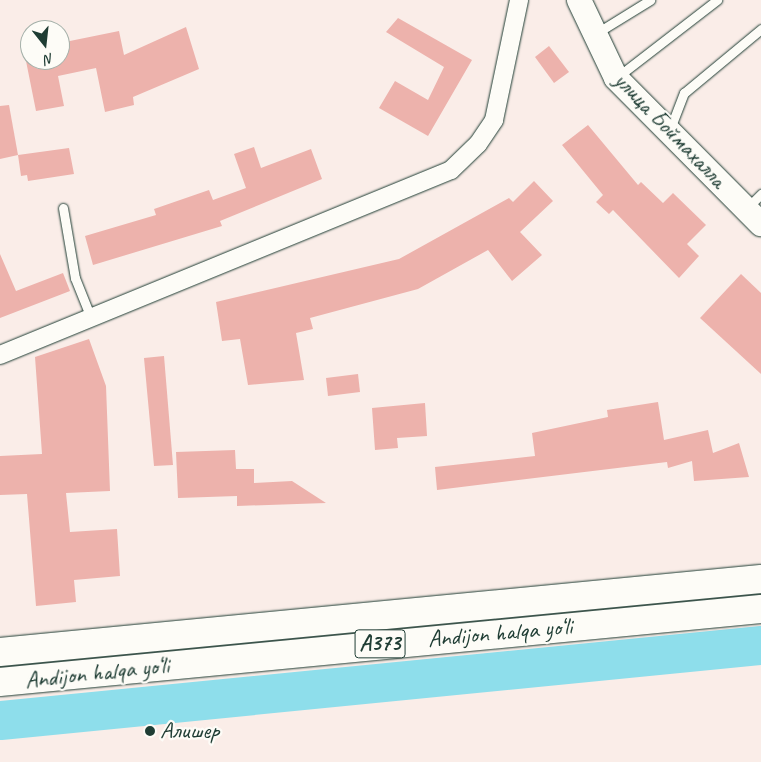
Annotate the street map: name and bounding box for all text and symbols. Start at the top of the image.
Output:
north arrow [20,20,70,70]
text: N [42,50,56,68]
street label: улица Боймахалла [608,66,732,194]
street label: Andijon halqa yo‘li [427,612,573,654]
road number: A373 [354,624,406,664]
street label: Andijon halqa yo‘li [24,651,170,695]
place label: Алишер [160,717,219,745]
marker: Алишер [144,725,156,737]

